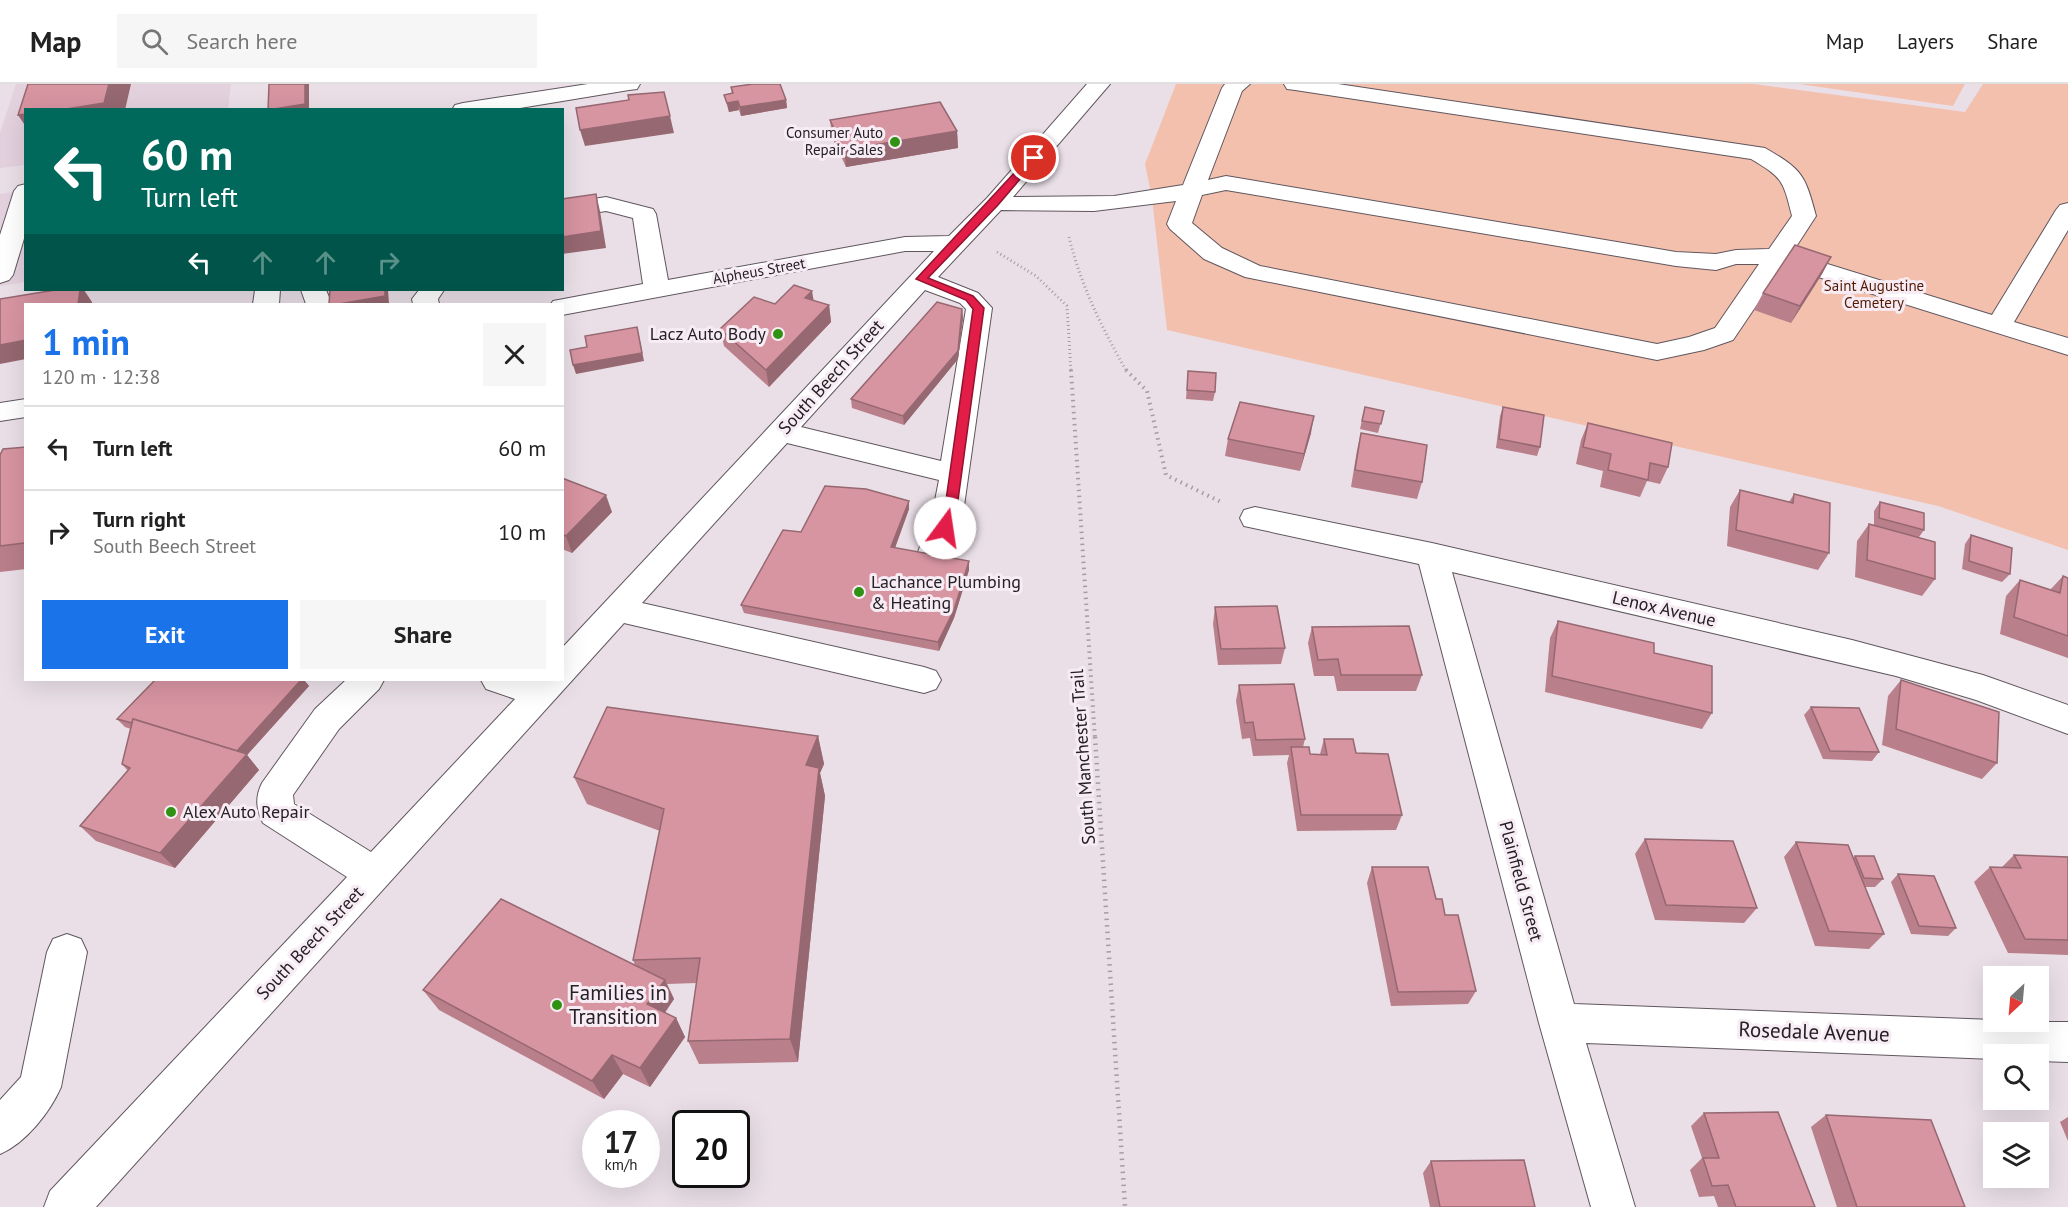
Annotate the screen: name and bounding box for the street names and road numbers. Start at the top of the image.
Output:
street label: Alpheus Street [711,253,807,288]
street label: South Beech Street [773,314,888,439]
street label: Lenox Avenue [1610,585,1718,632]
street label: South Manchester Trail [1065,668,1100,846]
street label: Plainfield Street [1494,818,1549,943]
street label: South Beech Street [251,881,368,1004]
street label: Rosedale Avenue [1738,1015,1890,1048]

